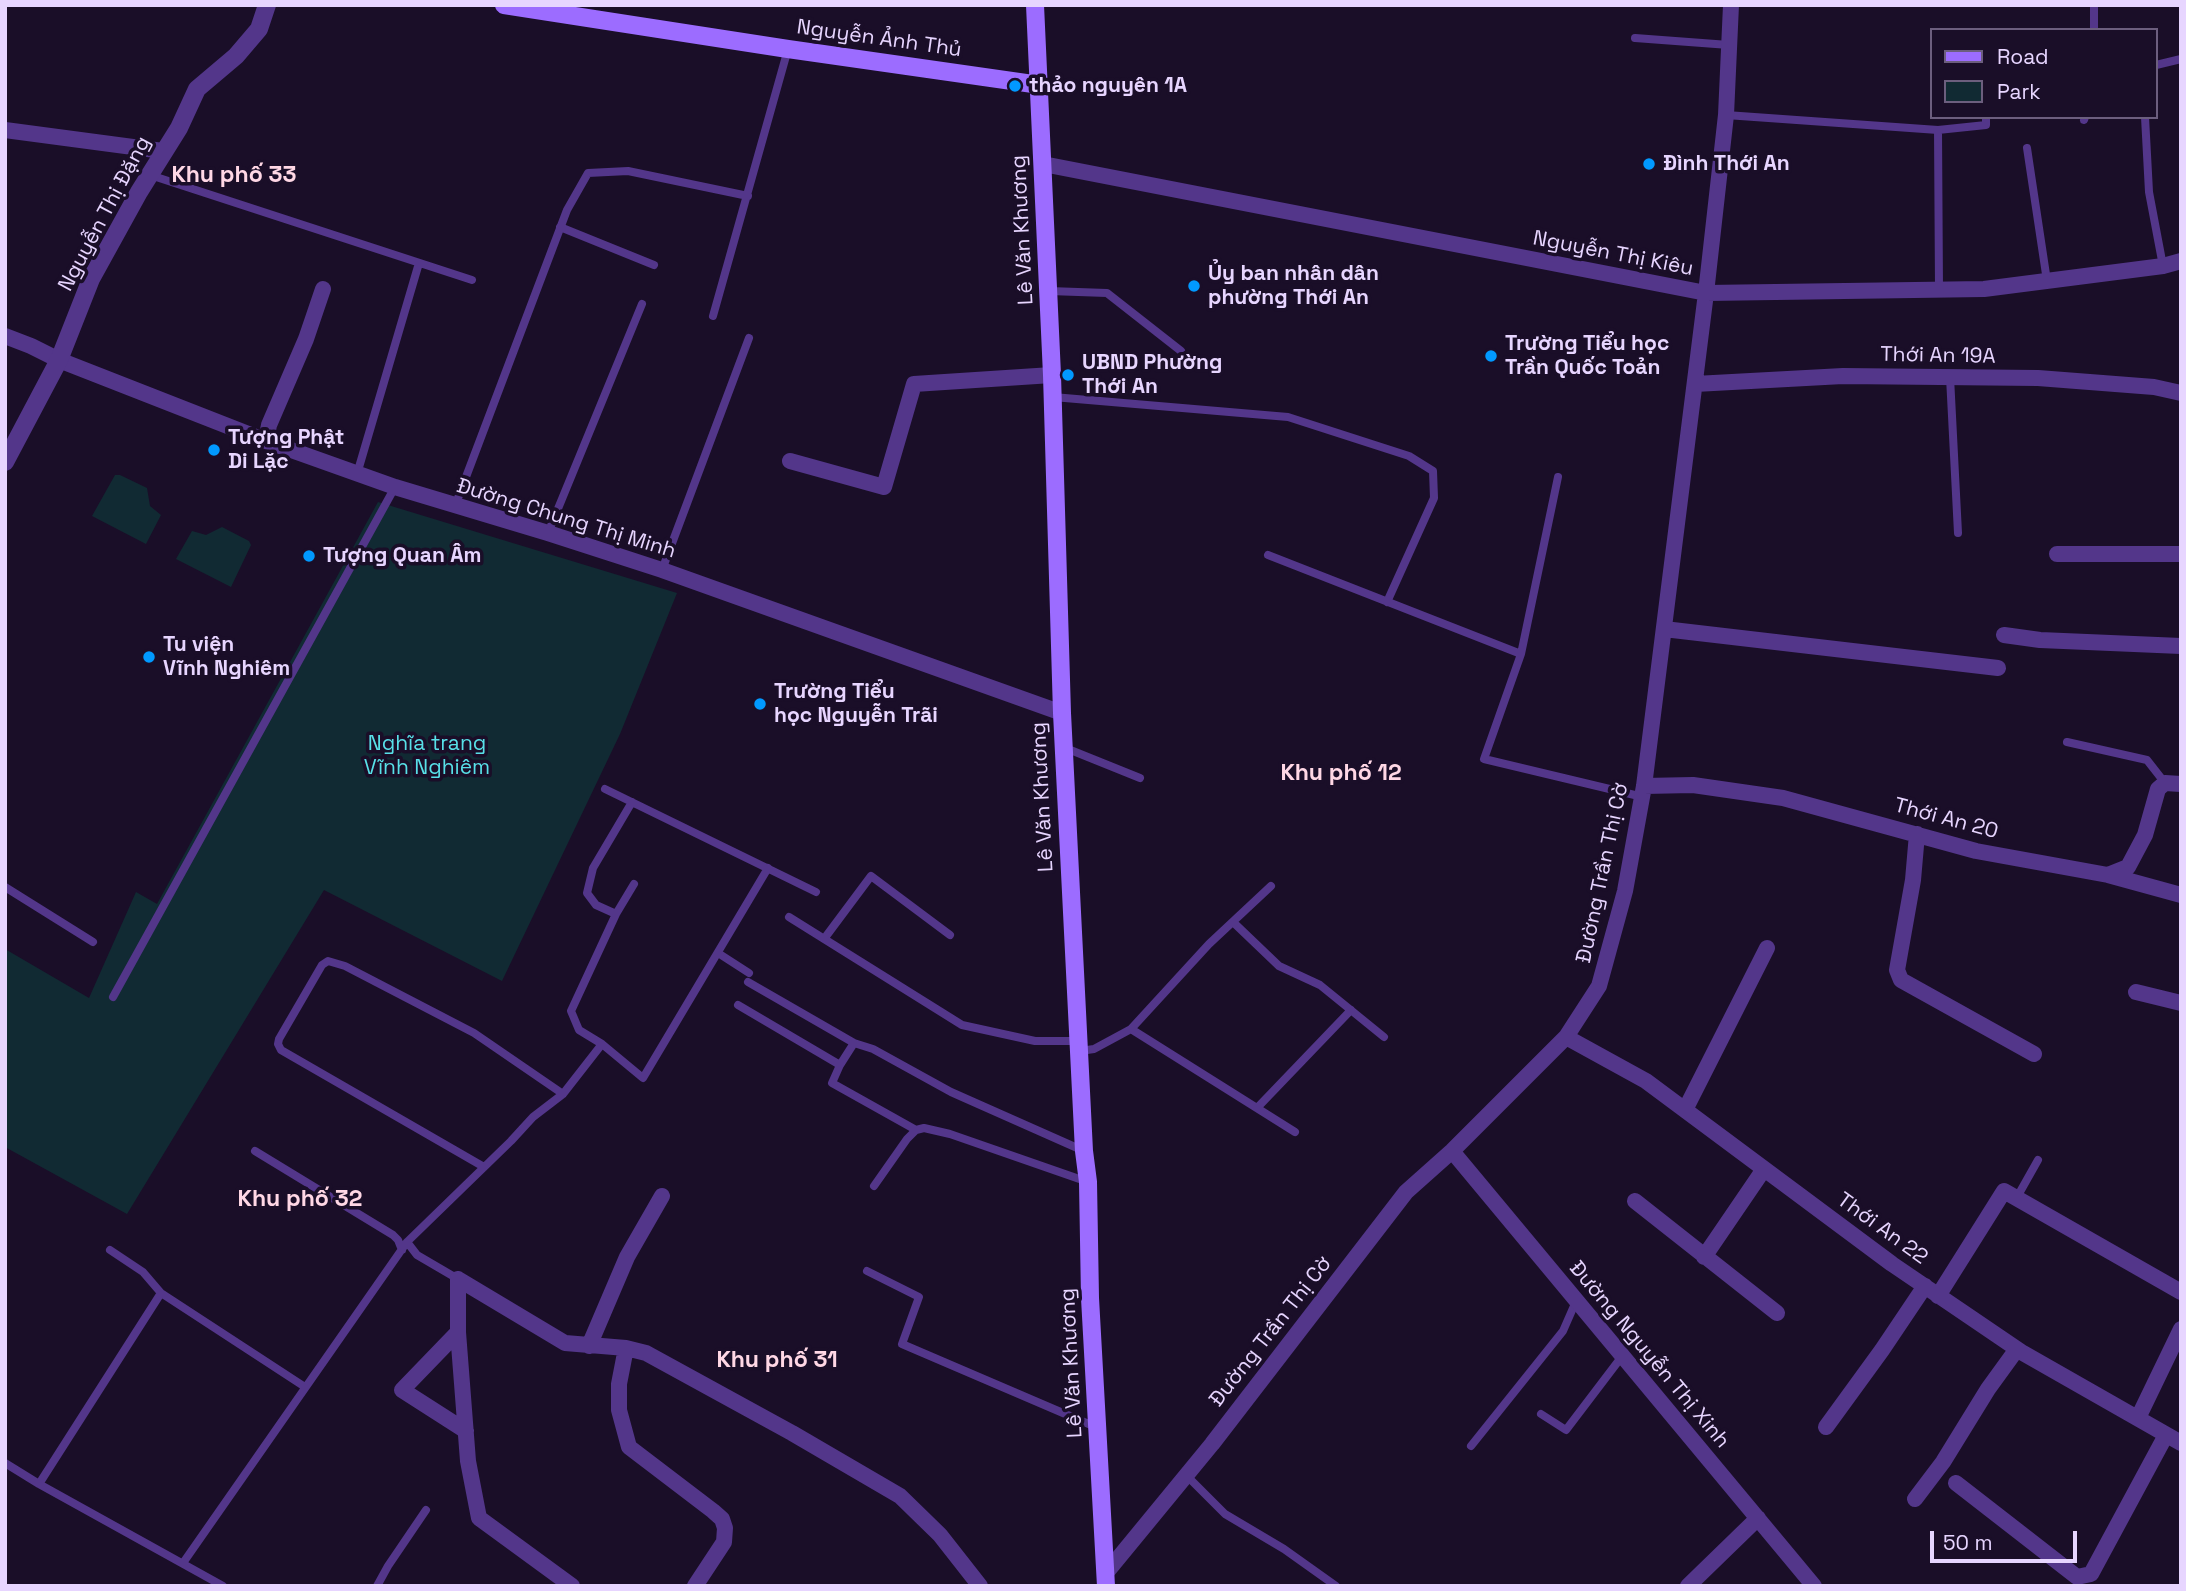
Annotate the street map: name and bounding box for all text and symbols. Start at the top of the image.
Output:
street label: Nguyễn Ảnh Thủ [795,15,963,63]
legend [1930,28,2158,119]
text: Road [1997,43,2049,70]
place label: thảo nguyên 1A [1029,73,1187,99]
marker: thảo nguyên 1A [1007,78,1023,94]
text: Park [1997,78,2041,105]
street label: Nguyễn Thị Đặng [54,132,156,296]
place label: Đình Thới An [1663,151,1790,177]
street label: Lê Văn Khương [1006,154,1040,306]
marker: Đình Thới An [1641,156,1657,172]
district label: Khu phố 33 [171,162,297,190]
street label: Nguyễn Thị Kiêu [1531,226,1695,282]
place label: Ủy ban nhân dân phường Thới An [1208,261,1379,311]
marker: Ủy ban nhân dân phường Thới An [1186,278,1202,294]
place label: Trường Tiểu học Trần Quốc Toản [1505,331,1669,381]
street label: Thới An 19A [1880,342,1996,370]
marker: Trường Tiểu học Trần Quốc Toản [1483,348,1499,364]
place label: UBND Phường Thới An [1082,350,1222,400]
marker: UBND Phường Thới An [1060,367,1076,383]
place label: Tượng Phật Di Lặc [228,425,344,475]
marker: Tượng Phật Di Lặc [206,442,222,458]
street label: Đường Chung Thị Minh [453,474,679,564]
place label: Tượng Quan Âm [323,543,481,569]
marker: Tượng Quan Âm [301,548,317,564]
place label: Tu viện Vĩnh Nghiêm [163,632,290,682]
marker: Tu viện Vĩnh Nghiêm [141,649,157,665]
place label: Trường Tiểu học Nguyễn Trãi [774,679,938,729]
marker: Trường Tiểu học Nguyễn Trãi [752,696,768,712]
street label: Lê Văn Khương [1026,721,1060,873]
park label: Nghĩa trang Vĩnh Nghiêm [364,731,490,781]
district label: Khu phố 12 [1280,760,1402,788]
street label: Đường Trần Thị Cờ [1572,781,1634,965]
street label: Thới An 20 [1891,793,2001,845]
district label: Khu phố 32 [238,1186,362,1214]
street label: Thới An 22 [1832,1188,1932,1270]
street label: Đường Trần Thị Cờ [1205,1252,1337,1412]
street label: Đường Nguyễn Thị Xinh [1563,1256,1735,1454]
street label: Lê Văn Khương [1055,1287,1089,1439]
district label: Khu phố 31 [716,1347,838,1375]
scale bar [1934,1518,2081,1562]
text: 50 m [1943,1529,1993,1556]

